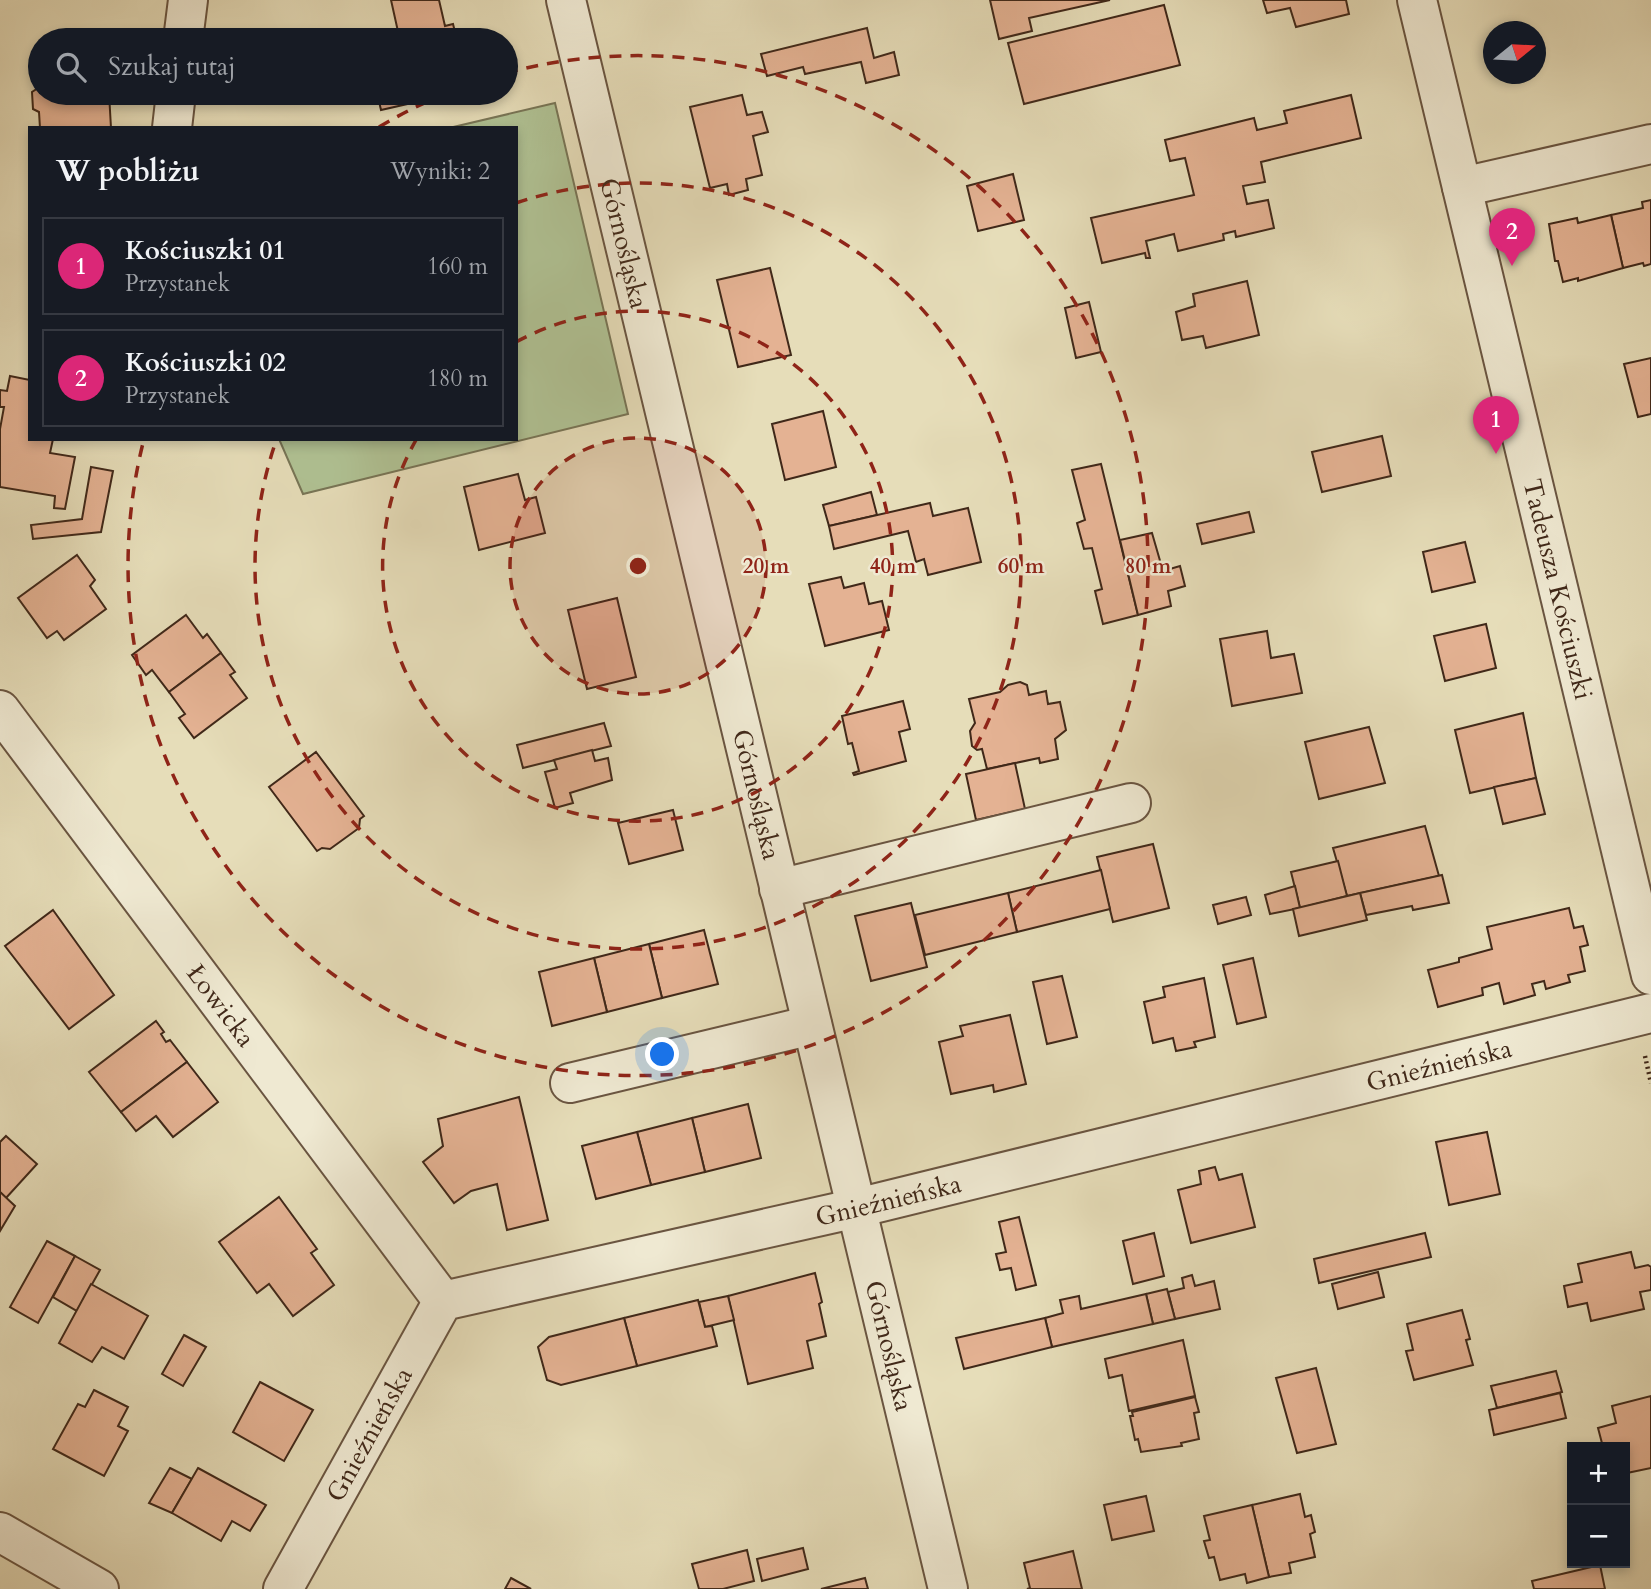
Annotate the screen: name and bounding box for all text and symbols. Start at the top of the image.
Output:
north arrow [1483,21,1546,84]
search box [28,28,518,105]
icon: search [52,48,90,86]
text: Szukaj tutaj [108,49,236,84]
text: W pobliżu [56,151,200,192]
text: Wyniki: 2 [390,156,490,187]
street label: Górnośląska [592,174,657,312]
pin: 2 [1489,208,1535,266]
text: Kościuszki 01 [125,233,286,268]
text: 1 [75,251,87,282]
text: 160 m [427,251,488,282]
text: Przystanek [125,268,230,299]
text: Kościuszki 02 [125,345,286,380]
text: 2 [75,363,87,394]
text: 180 m [427,363,488,394]
text: Przystanek [125,380,230,411]
pin: 1 [1473,396,1519,454]
street label: Tadeusza Kościuszki [1515,475,1602,703]
text: 20 m [743,552,790,581]
text: 40 m [870,552,917,581]
text: 60 m [998,552,1045,581]
text: 80 m [1125,552,1172,581]
centre of rings [626,554,650,578]
street label: Górnośląska [724,725,790,863]
street label: Łowicka [179,957,264,1054]
street label: Gnieźnieńska [1363,1030,1515,1100]
your location [645,1037,679,1071]
street label: Gnieźnieńska [812,1166,965,1234]
street label: Górnośląska [857,1277,922,1415]
street label: Gnieźnieńska [318,1361,420,1508]
map controls [1567,1442,1630,1568]
button: + [1567,1442,1630,1505]
button: − [1567,1505,1630,1568]

